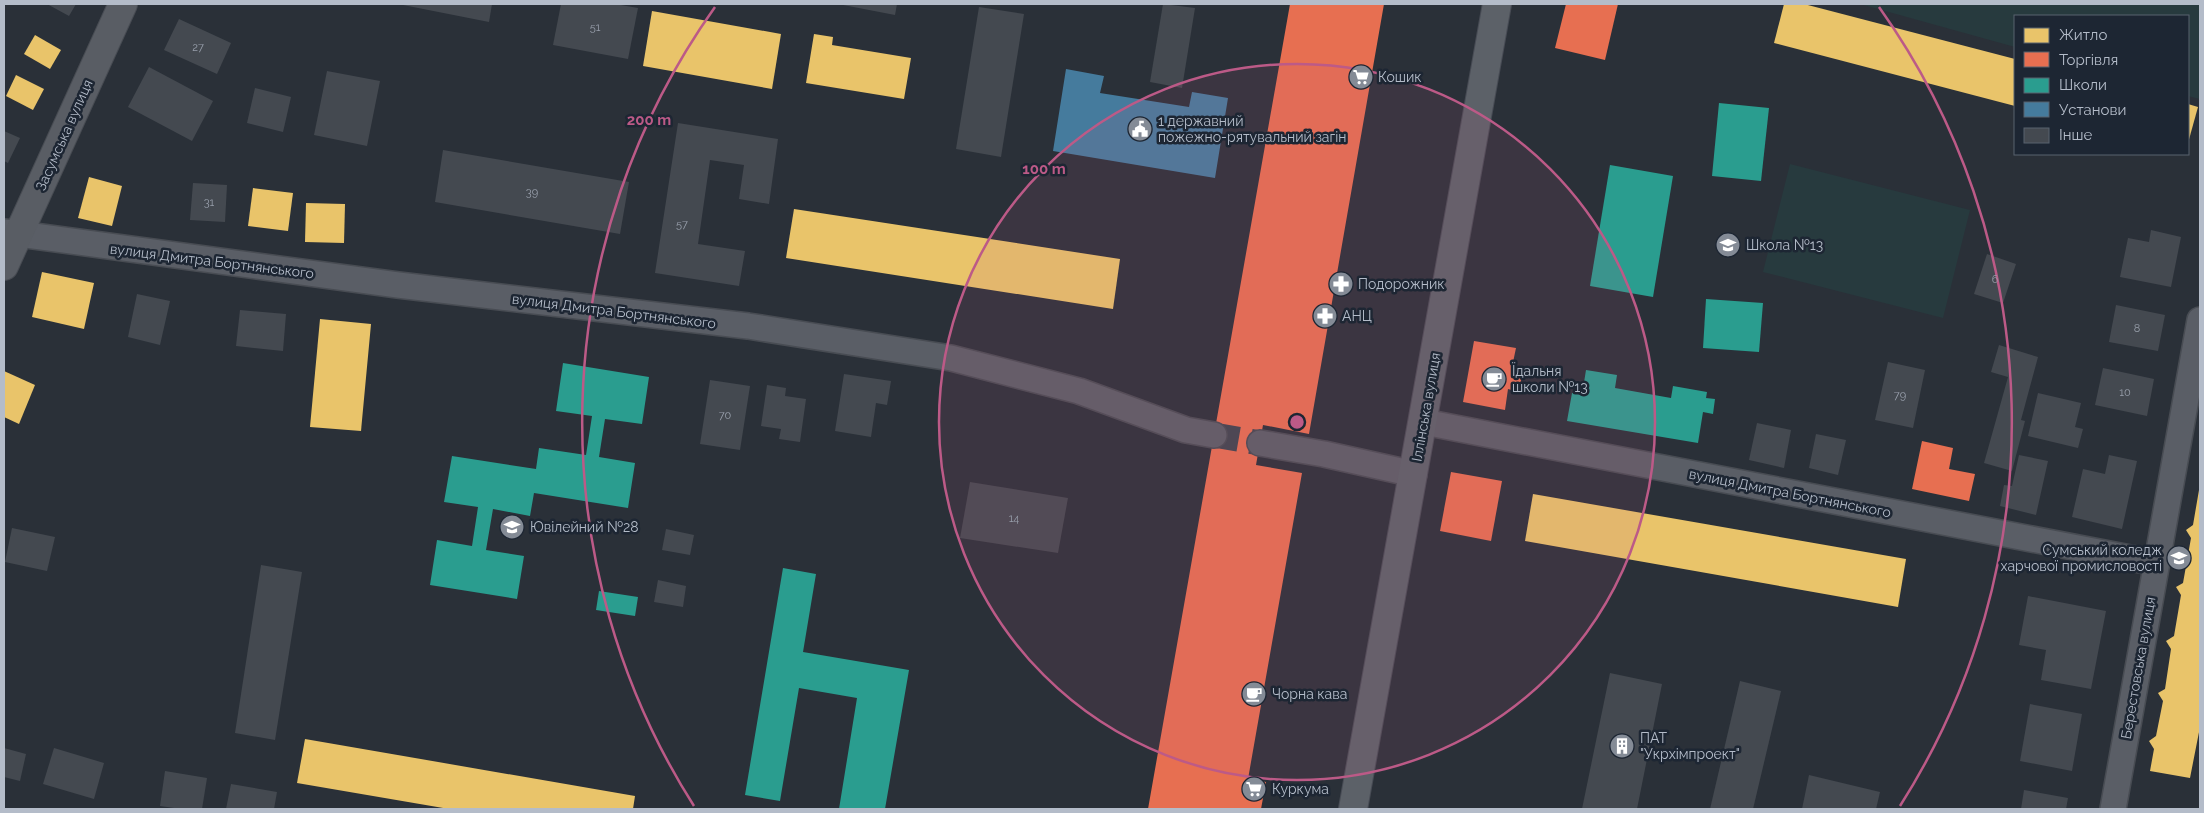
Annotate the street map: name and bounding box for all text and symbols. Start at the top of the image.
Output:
legend [2014,15,2189,155]
house number: 51 [590,21,601,34]
text: Житло [2059,26,2107,44]
house number: 27 [192,41,204,54]
text: Торгівля [2059,51,2118,69]
supermarket icon: Кошик [1348,64,1374,90]
place label: Кошик [1378,69,1422,85]
text: Школи [2059,76,2107,94]
street label: Засумська вулиця [32,77,96,193]
text: Установи [2059,101,2126,119]
text: 200 m [627,111,671,129]
place label: 1 державний пожежно-рятувальний загін [1158,113,1346,145]
public building icon: 1 державний пожежно-рятувальний загін [1127,116,1153,142]
text: Інше [2059,126,2092,144]
text: 100 m [1022,160,1066,178]
house number: 39 [526,186,538,199]
house number: 31 [204,196,215,209]
house number: 57 [676,218,688,231]
school or university icon: Школа №13 [1715,232,1741,258]
place label: Школа №13 [1746,237,1823,253]
street label: вулиця Дмитра Бортнянського [109,241,315,281]
pharmacy icon: Подорожник [1328,271,1354,297]
house number: 6 [1992,273,1999,286]
place label: Подорожник [1358,276,1445,292]
street label: вулиця Дмитра Бортнянського [511,291,717,331]
pharmacy icon: АНЦ [1312,303,1338,329]
place label: АНЦ [1342,308,1372,324]
house number: 8 [2134,322,2140,335]
street label: Іллінська вулиця [1409,351,1443,463]
place label: Їдальня школи №13 [1512,361,1588,395]
cafe icon: Їдальня школи №13 [1481,366,1507,392]
house number: 10 [2119,386,2131,399]
house number: 79 [1894,389,1906,402]
house number: 70 [719,409,732,422]
centre of rings [1288,413,1306,431]
street label: вулиця Дмитра Бортнянського [1688,466,1892,520]
house number: 14 [1009,512,1019,525]
school or university icon: Ювілейний №28 [499,514,525,540]
place label: Ювілейний №28 [530,519,639,535]
place label: Сумський коледж харчової промисловості [2000,542,2162,574]
school or university icon: Сумський коледж харчової промисловості [2166,545,2192,571]
street label: Берестовська вулиця [2118,596,2158,740]
cafe icon: Чорна кава [1241,681,1267,707]
place label: Чорна кава [1272,686,1347,702]
place label: ПАТ "Укрхімпроект" [1640,730,1740,762]
building icon: ПАТ "Укрхімпроект" [1609,733,1635,759]
supermarket icon: Куркума [1241,776,1267,802]
place label: Куркума [1272,781,1329,797]

